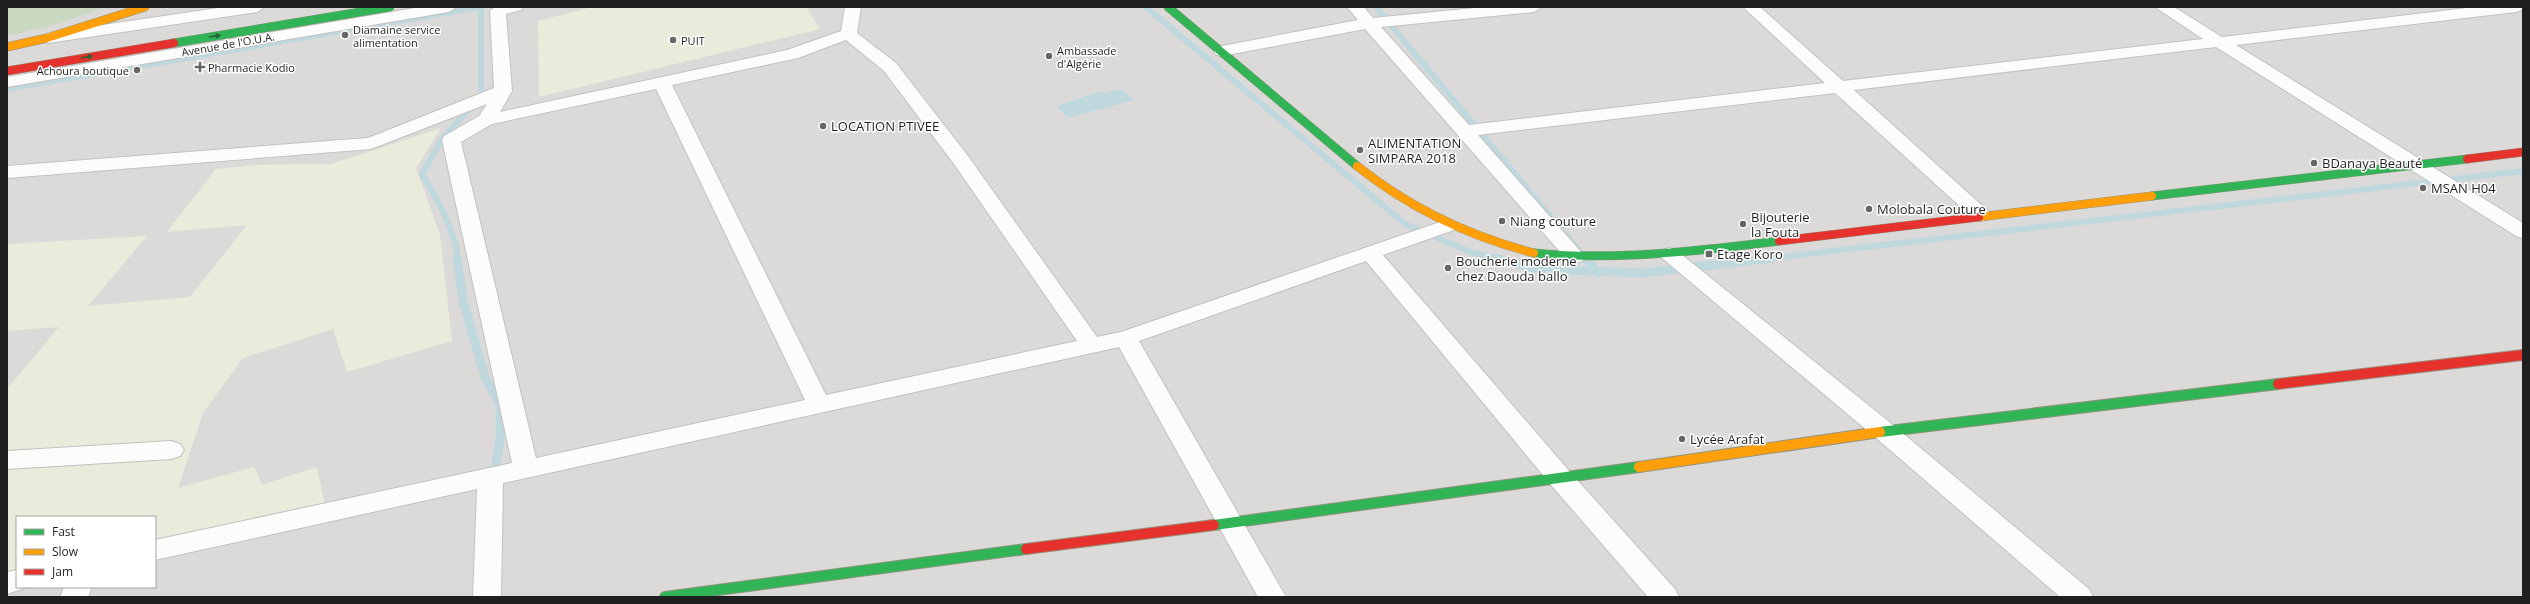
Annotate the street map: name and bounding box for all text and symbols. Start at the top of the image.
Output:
place label: Diamaine service alimentation [353,22,440,50]
street label: Avenue de l'O.U.A. [180,28,276,60]
marker: Diamaine service alimentation [340,30,350,40]
one-way arrow [209,32,221,38]
place label: PUIT [681,33,705,48]
marker: PUIT [668,35,678,45]
place label: Ambassade d'Algérie [1057,43,1117,71]
marker: Ambassade d'Algérie [1044,51,1054,61]
one-way arrow [81,53,93,59]
place label: Pharmacie Kodio [208,60,295,75]
marker: Pharmacie Kodio [195,62,205,72]
place label: Achoura boutique [37,63,129,78]
marker: Achoura boutique [132,65,142,75]
place label: LOCATION PTIVEE [831,117,939,135]
marker: LOCATION PTIVEE [818,121,828,131]
place label: ALIMENTATION SIMPARA 2018 [1368,134,1461,167]
marker: ALIMENTATION SIMPARA 2018 [1355,145,1365,155]
place label: BDanaya Beauté [2322,154,2422,172]
marker: BDanaya Beauté [2309,158,2319,168]
place label: MSAN H04 [2431,179,2496,197]
marker: MSAN H04 [2418,183,2428,193]
place label: Molobala Couture [1877,200,1986,218]
marker: Molobala Couture [1864,204,1874,214]
place label: Bijouterie la Fouta [1751,208,1810,241]
place label: Niang couture [1510,212,1596,230]
marker: Niang couture [1497,216,1507,226]
marker: Bijouterie la Fouta [1738,219,1748,229]
place label: Etage Koro [1717,245,1783,263]
marker: Etage Koro [1704,249,1714,259]
place label: Boucherie moderne chez Daouda ballo [1456,252,1577,285]
marker: Boucherie moderne chez Daouda ballo [1443,263,1453,273]
place label: Lycée Arafat [1690,430,1765,448]
marker: Lycée Arafat [1677,434,1687,444]
legend [16,516,156,588]
text: Fast [52,523,75,540]
text: Slow [52,543,79,560]
text: Jam [51,563,73,580]

